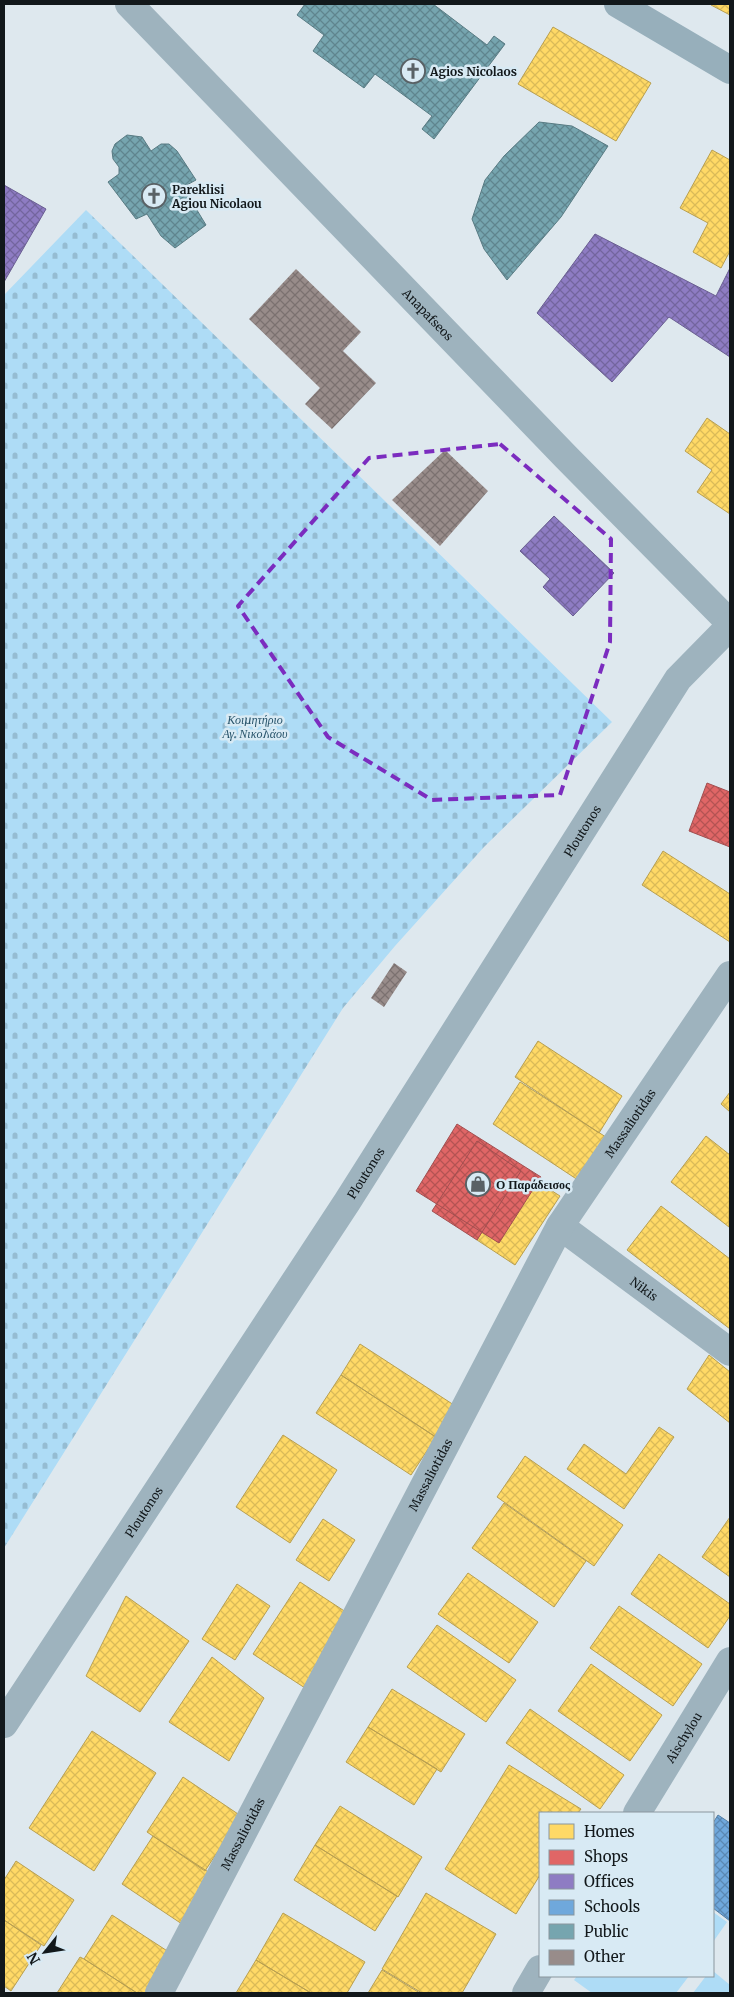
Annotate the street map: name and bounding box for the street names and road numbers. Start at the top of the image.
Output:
street label: Anapafseos [399,284,457,343]
street label: Ploutonos [560,802,604,859]
street label: Massaliotidas [601,1086,658,1160]
street label: Ploutonos [344,1144,387,1201]
street label: Nikis [628,1273,661,1304]
street label: Massaliotidas [405,1436,455,1513]
street label: Ploutonos [121,1483,166,1540]
street label: Aischylou [662,1709,705,1766]
street label: Massaliotidas [217,1795,268,1872]

